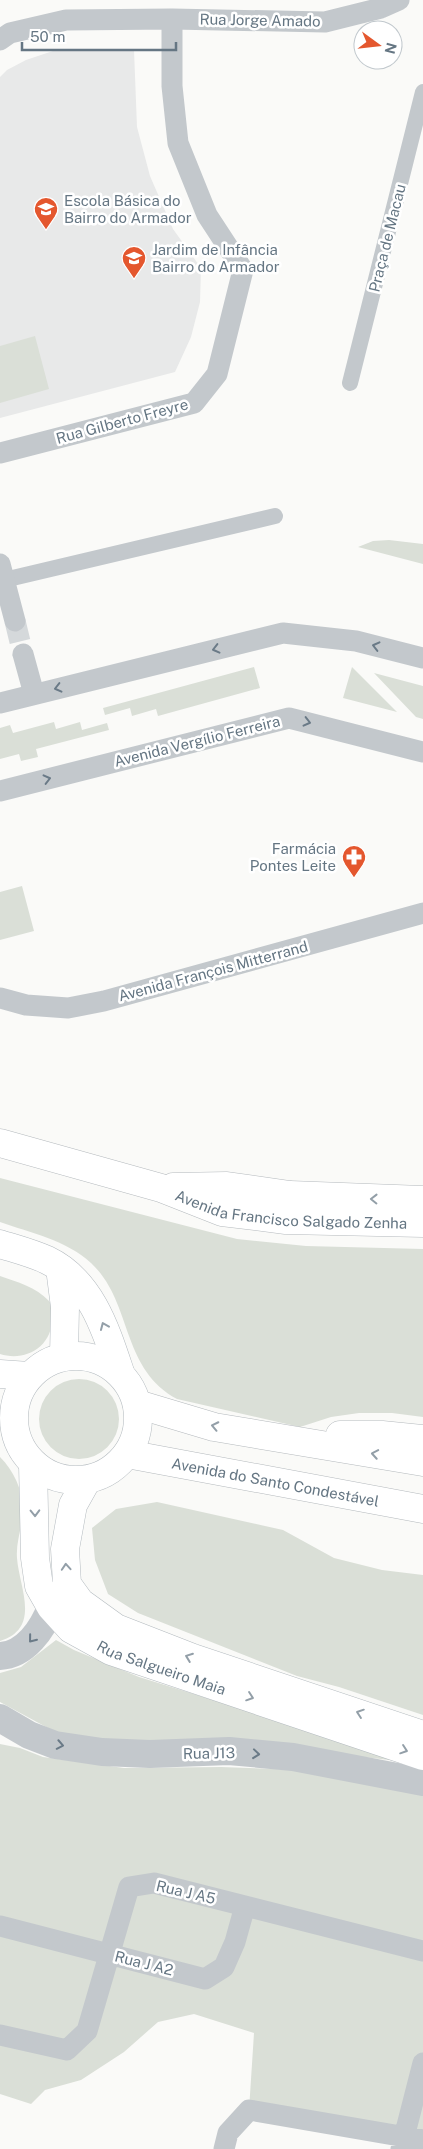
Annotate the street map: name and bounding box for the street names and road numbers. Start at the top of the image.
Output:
street label: Rua Jorge Amado [199,10,321,30]
street label: Praça de Macau [365,182,409,294]
street label: Rua Gilberto Freyre [54,395,190,447]
street label: Avenida Vergílio Ferreira [112,712,282,770]
street label: Avenida François Mitterrand [116,937,310,1005]
street label: Avenida Francisco Salgado Zenha [173,1186,407,1231]
street label: Avenida do Santo Condestável [170,1454,381,1509]
street label: Rua Salgueiro Maia [94,1637,228,1698]
street label: Rua J13 [183,1744,235,1762]
street label: Rua J A5 [155,1877,217,1907]
street label: Rua J A2 [113,1948,175,1978]

